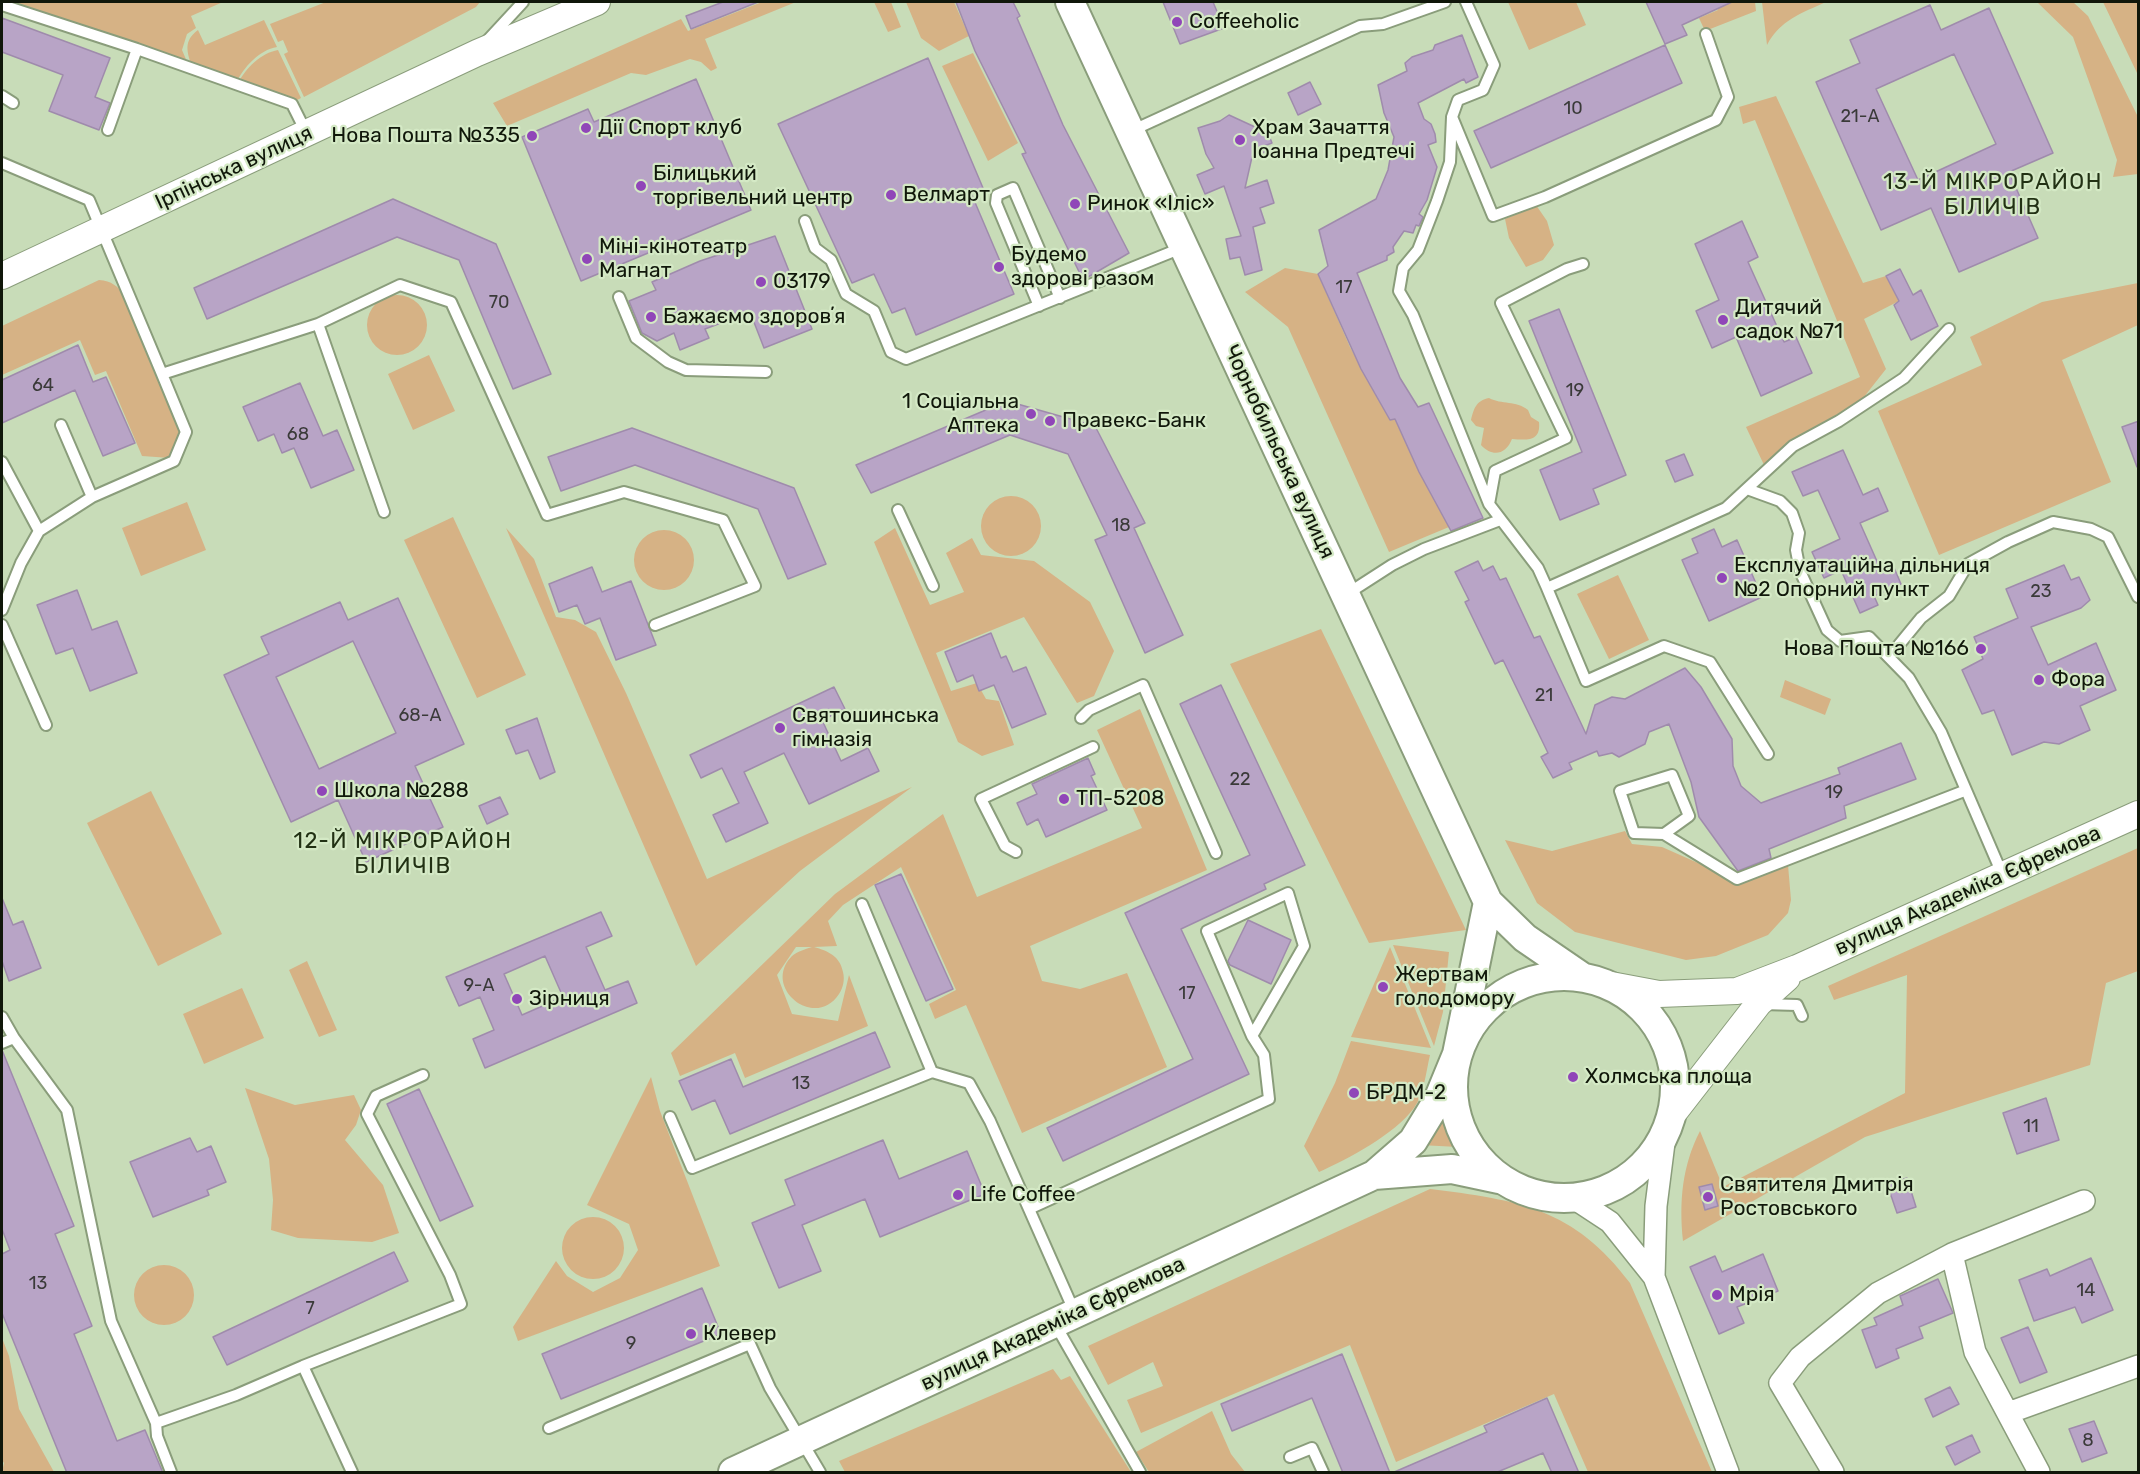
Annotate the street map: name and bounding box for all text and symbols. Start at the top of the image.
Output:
place label: Coffeeholic [1189,9,1299,35]
marker: Coffeeholic [1170,15,1184,29]
house number: 10 [1563,98,1583,120]
house number: 21-А [1840,106,1880,128]
place label: Дії Спорт клуб [598,115,742,141]
place label: Храм Зачаття Іоанна Предтечі [1252,115,1415,165]
street label: Ірпінська вулиця [151,121,317,215]
marker: Дії Спорт клуб [579,121,593,135]
place label: Нова Пошта №335 [331,123,520,149]
marker: Нова Пошта №335 [525,129,539,143]
marker: Храм Зачаття Іоанна Предтечі [1233,133,1247,147]
place label: Білицький торгівельний центр [653,161,853,211]
district label: 13-Й МІКРОРАЙОН БІЛИЧІВ [1883,170,2103,222]
marker: Білицький торгівельний центр [634,179,648,193]
place label: Велмарт [903,182,990,208]
marker: Велмарт [884,188,898,202]
place label: Ринок «Іліс» [1087,191,1215,217]
marker: Ринок «Іліс» [1068,197,1082,211]
place label: Міні-кінотеатр Магнат [599,234,747,284]
place label: Будемо здорові разом [1011,242,1154,292]
marker: Міні-кінотеатр Магнат [580,252,594,266]
marker: Будемо здорові разом [992,260,1006,274]
place label: 03179 [773,269,831,295]
marker: 03179 [754,275,768,289]
house number: 17 [1336,277,1352,299]
house number: 70 [489,292,509,314]
place label: Дитячий садок №71 [1735,295,1843,345]
place label: Бажаємо здоровʼя [663,304,845,330]
marker: Бажаємо здоровʼя [644,310,658,324]
marker: Дитячий садок №71 [1716,313,1730,327]
street label: Чорнобильська вулиця [1218,341,1340,563]
house number: 64 [32,375,54,397]
house number: 19 [1566,380,1584,402]
place label: 1 Соціальна Аптека [902,389,1019,439]
marker: 1 Соціальна Аптека [1024,407,1038,421]
place label: Правекс-Банк [1062,408,1206,434]
marker: Правекс-Банк [1043,414,1057,428]
house number: 68 [287,424,309,446]
house number: 18 [1111,515,1131,537]
place label: Експлуатаційна дільниця №2 Опорний пункт [1734,553,1990,603]
marker: Експлуатаційна дільниця №2 Опорний пункт [1715,571,1729,585]
house number: 23 [2030,581,2052,603]
place label: Нова Пошта №166 [1784,636,1969,662]
marker: Нова Пошта №166 [1974,642,1988,656]
place label: Фора [2051,667,2105,693]
marker: Фора [2032,673,2046,687]
house number: 21 [1535,685,1553,707]
place label: Святошинська гімназія [792,703,939,753]
house number: 68-А [398,705,442,727]
marker: Святошинська гімназія [773,721,787,735]
house number: 22 [1229,769,1251,791]
place label: Школа №288 [334,778,469,804]
house number: 19 [1825,782,1843,804]
marker: Школа №288 [315,784,329,798]
place label: ТП-5208 [1076,786,1164,812]
marker: ТП-5208 [1057,792,1071,806]
street label: вулиця Академіка Єфремова [1831,821,2105,961]
district label: 12-Й МІКРОРАЙОН БІЛИЧІВ [294,829,512,880]
place label: Жертвам голодомору [1395,962,1515,1012]
house number: 9-А [463,975,495,997]
marker: Жертвам голодомору [1376,980,1390,994]
house number: 17 [1179,983,1195,1005]
place label: Зірниця [529,986,610,1012]
marker: Зірниця [510,992,524,1006]
place label: Холмська площа [1585,1064,1752,1090]
marker: Холмська площа [1566,1070,1580,1084]
house number: 13 [792,1073,810,1095]
place label: БРДМ-2 [1366,1080,1446,1106]
marker: БРДМ-2 [1347,1086,1361,1100]
house number: 11 [2023,1116,2039,1138]
place label: Святителя Дмитрія Ростовського [1720,1172,1914,1222]
place label: Life Coffee [970,1182,1075,1208]
marker: Life Coffee [951,1188,965,1202]
marker: Святителя Дмитрія Ростовського [1701,1190,1715,1204]
street label: вулиця Академіка Єфремова [917,1252,1189,1396]
house number: 13 [29,1273,47,1295]
house number: 14 [2077,1280,2095,1302]
place label: Мрія [1729,1282,1775,1308]
marker: Мрія [1710,1288,1724,1302]
house number: 7 [305,1298,315,1320]
place label: Клевер [703,1321,776,1347]
marker: Клевер [684,1327,698,1341]
house number: 9 [626,1333,636,1355]
house number: 8 [2082,1430,2094,1452]

